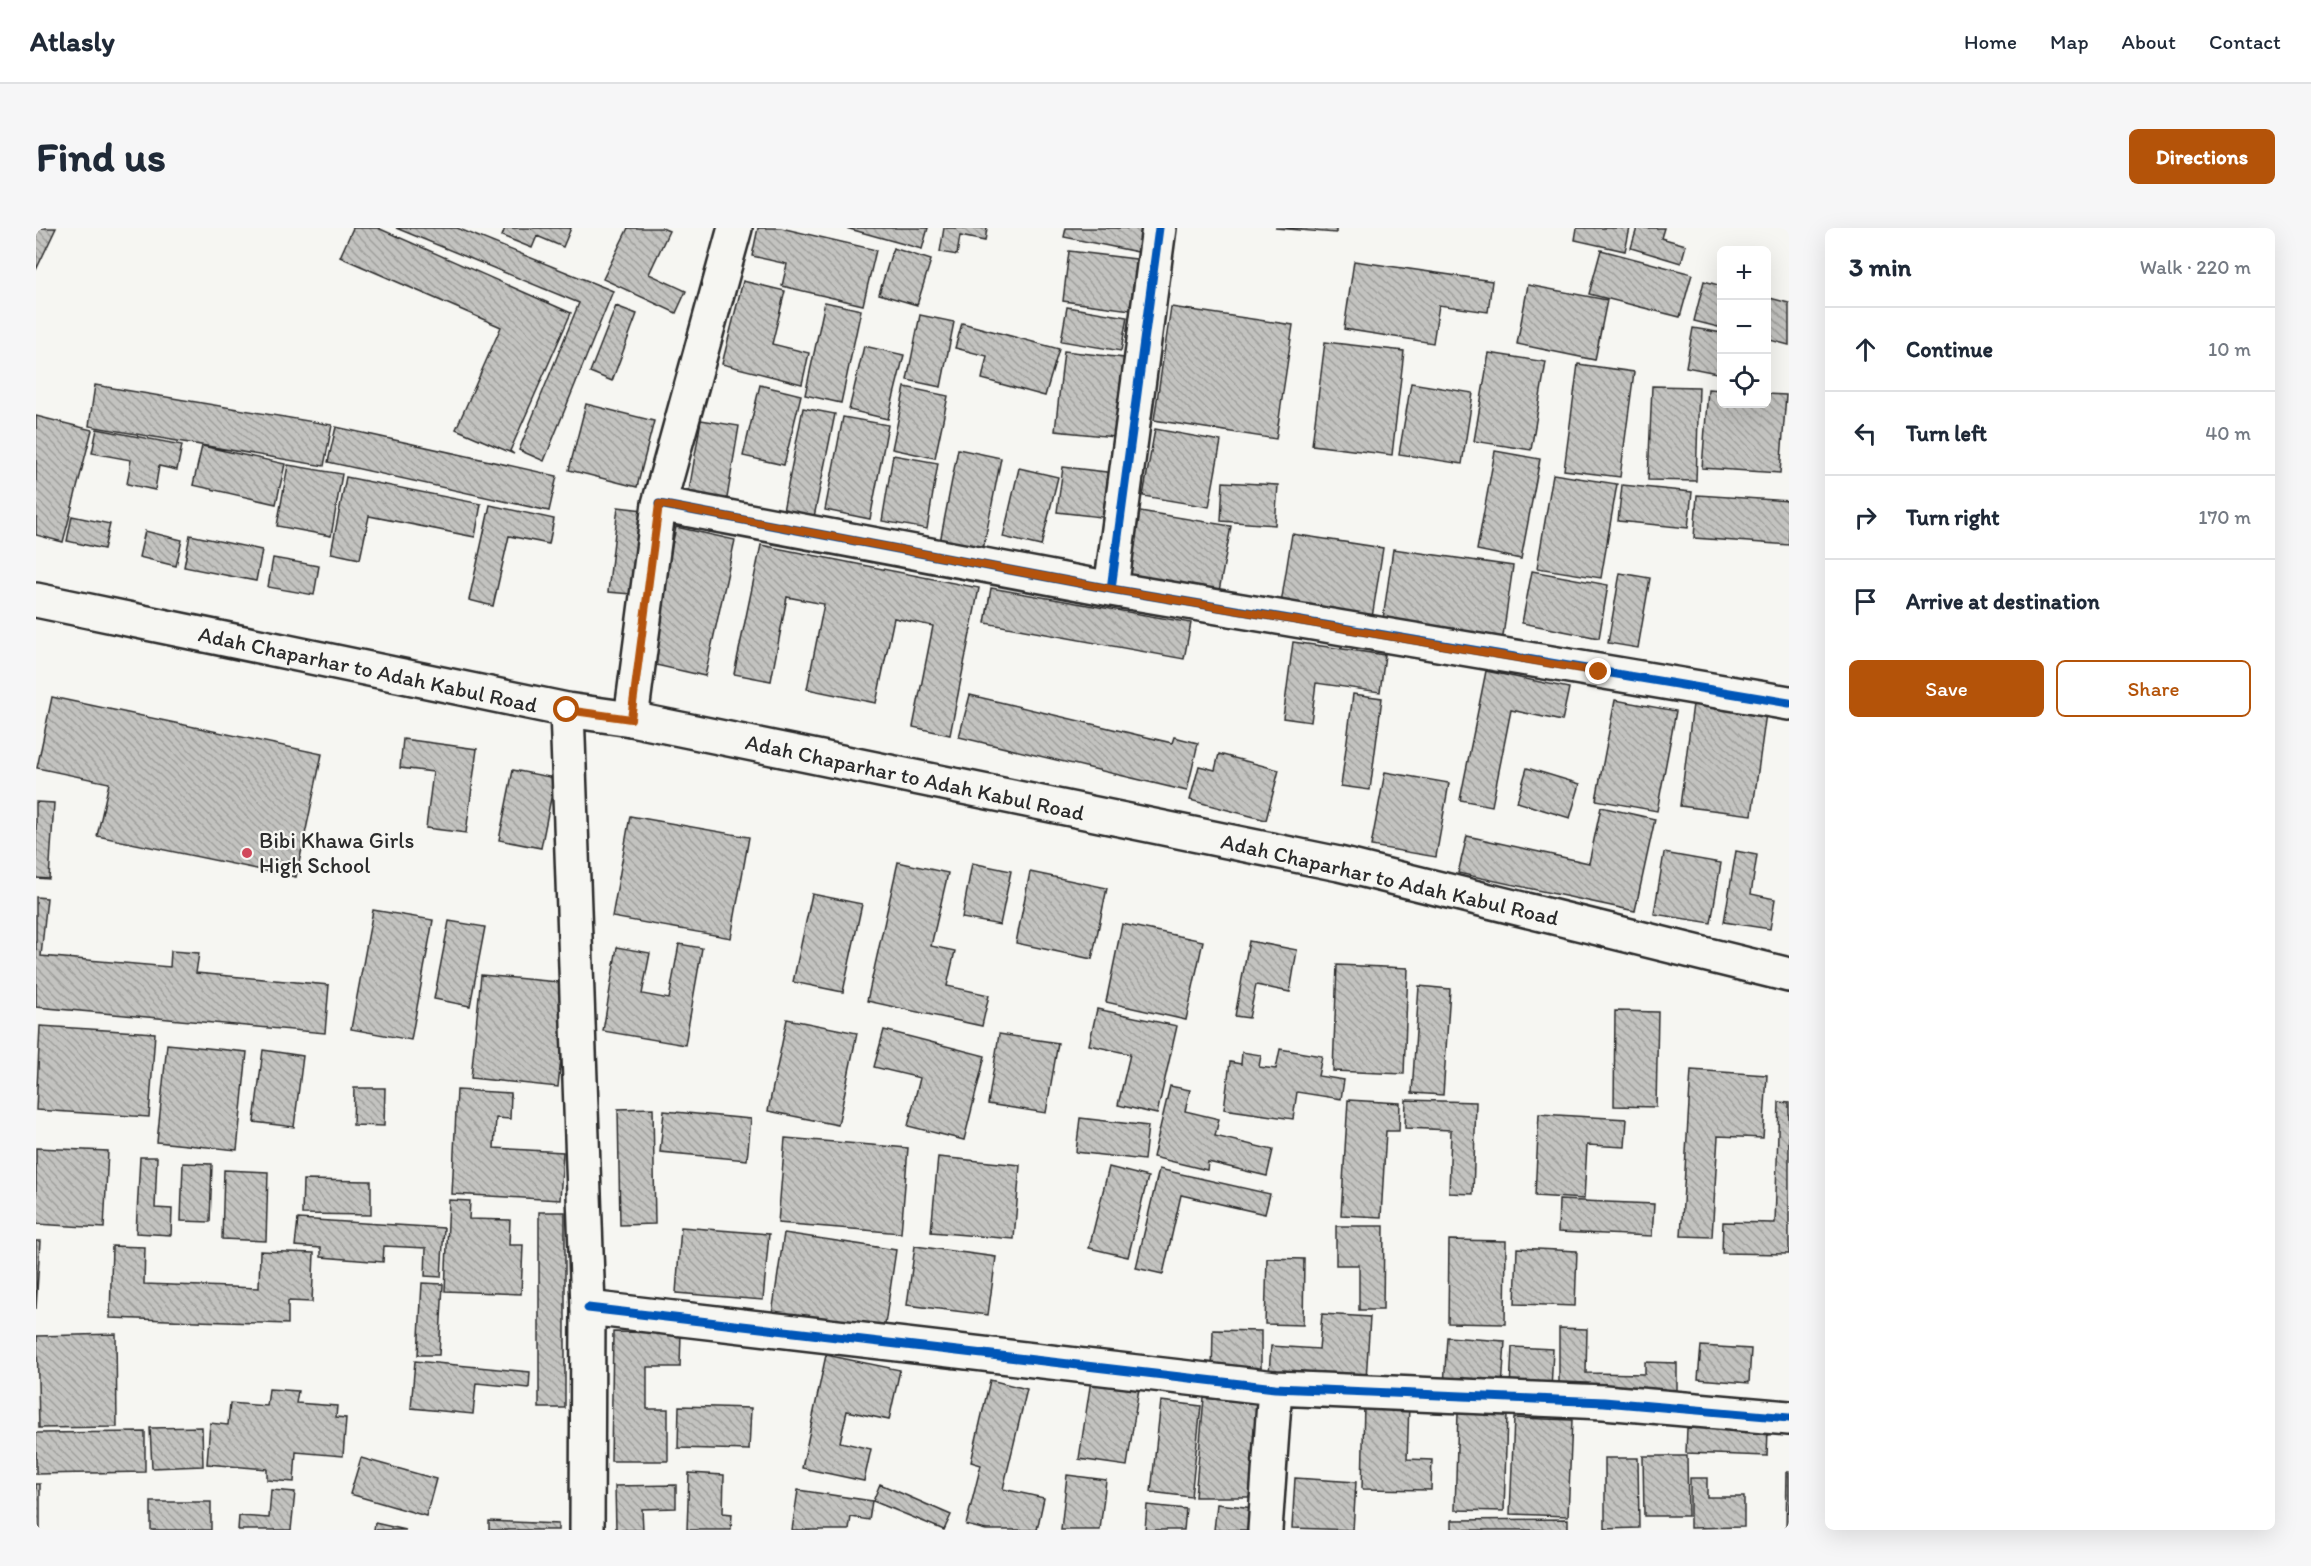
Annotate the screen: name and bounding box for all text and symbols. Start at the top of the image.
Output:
text: Atlasly [30,24,115,58]
text: Home [1964,29,2017,54]
text: Map [2050,29,2089,54]
text: About [2122,29,2176,54]
text: Contact [2209,29,2281,54]
button: Directions [2129,129,2275,184]
text: Find us [36,131,166,182]
map controls [1717,246,1771,408]
button: + [1717,246,1771,300]
text: 3 min [1849,251,1911,283]
text: Walk · 220 m [2140,255,2251,279]
button: − [1717,300,1771,354]
icon: ahead [1849,333,1882,366]
text: Continue [1906,336,1993,363]
text: 10 m [2208,337,2251,361]
button: locate [1717,354,1771,408]
icon: left [1849,417,1882,450]
text: Turn left [1906,420,1987,447]
text: 40 m [2205,421,2251,445]
icon: right [1849,501,1882,534]
text: Turn right [1906,504,2000,531]
text: 170 m [2198,505,2251,529]
icon: arrive [1849,585,1882,618]
text: Arrive at destination [1906,588,2100,615]
street label: Adah Chaparhar to Adah Kabul Road [196,620,540,719]
route end [1585,658,1611,684]
button: Save [1849,660,2044,717]
button: Share [2056,660,2251,717]
route start [553,696,579,722]
street label: Adah Chaparhar to Adah Kabul Road [743,728,1087,827]
place label: Bibi Khawa Girls High School [259,827,414,879]
street label: Adah Chaparhar to Adah Kabul Road [1218,827,1561,932]
marker: Bibi Khawa Girls High School [240,846,254,860]

